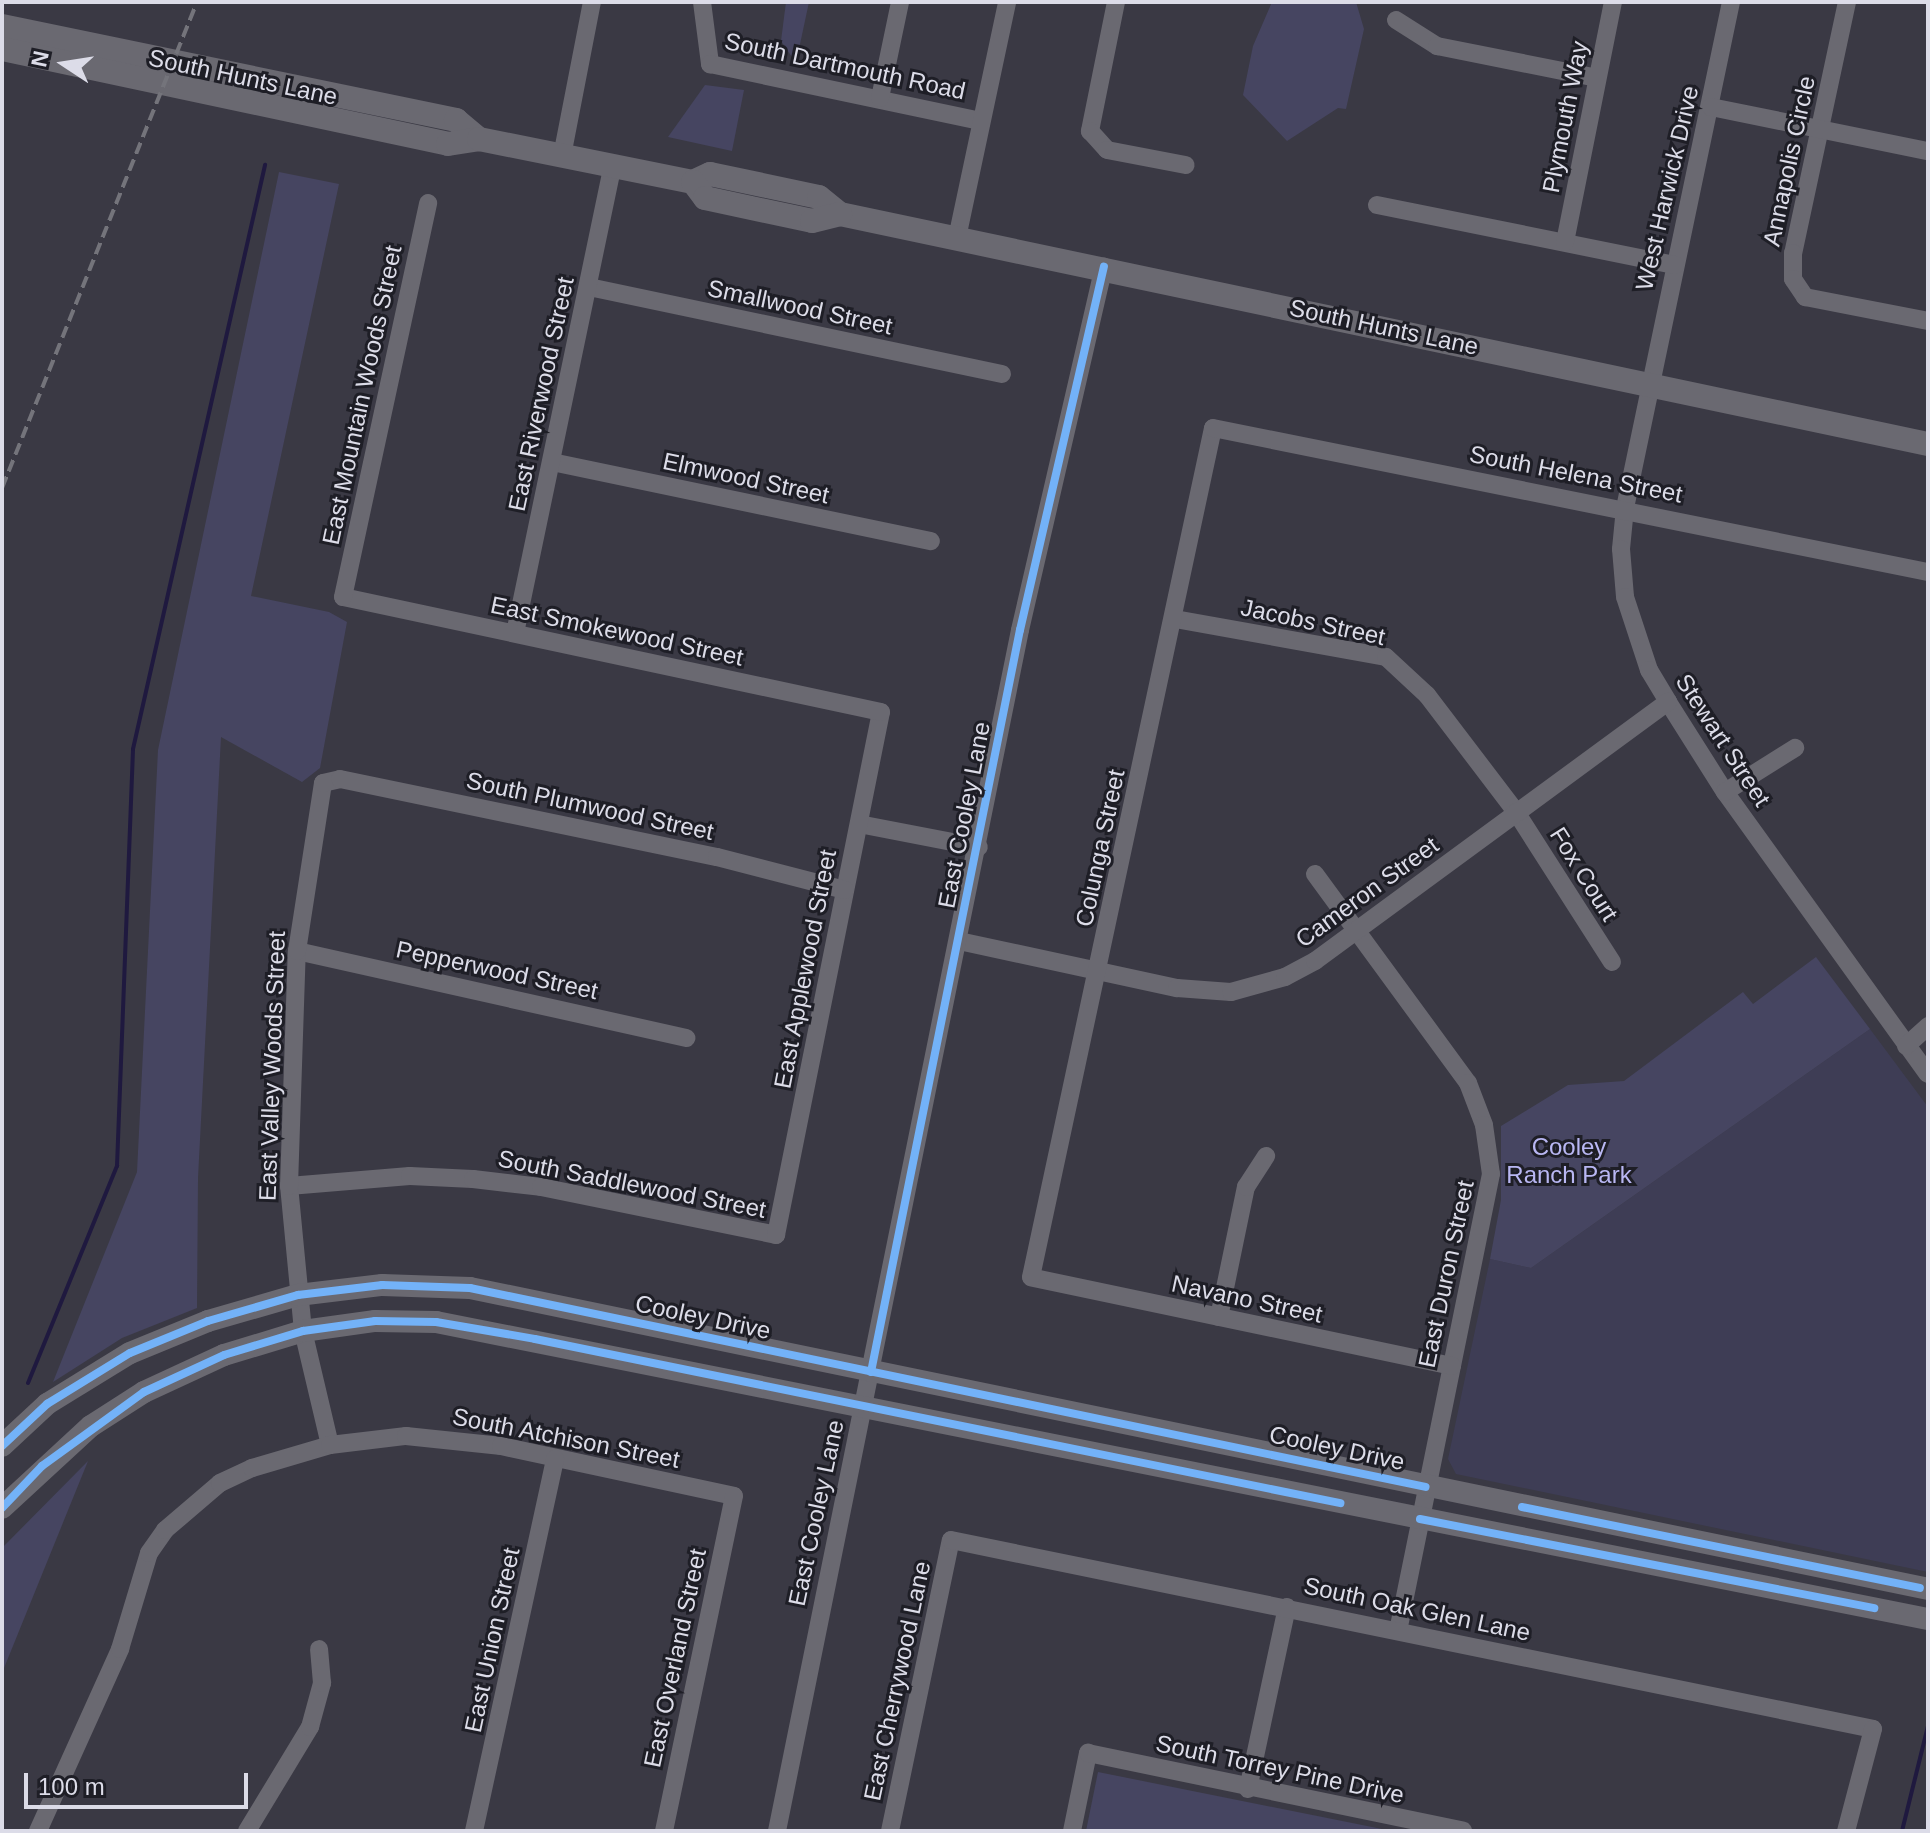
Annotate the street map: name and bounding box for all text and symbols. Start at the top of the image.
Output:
north arrow [24,24,104,104]
street label: South Dartmouth Road [722,26,968,106]
street label: Plymouth Way [1536,39,1594,195]
street label: South Hunts Lane [146,43,340,111]
text: N [26,49,54,69]
street label: Annapolis Circle [1757,73,1821,249]
street label: West Harwick Drive [1629,83,1705,293]
street label: East Mountain Woods Street [316,243,408,547]
street label: Smallwood Street [705,273,895,341]
street label: East Riverwood Street [502,274,580,514]
street label: South Hunts Lane [1287,293,1481,361]
street label: South Helena Street [1467,439,1685,509]
street label: Elmwood Street [660,446,832,510]
street label: East Smokewood Street [488,590,746,672]
street label: Jacobs Street [1238,593,1388,651]
street label: Stewart Street [1670,668,1776,812]
street label: East Cooley Lane [932,719,996,911]
street label: South Plumwood Street [464,766,716,846]
street label: Colunga Street [1069,767,1131,929]
street label: Fox Court [1544,822,1624,926]
street label: Cameron Street [1290,831,1444,953]
street label: East Applewood Street [768,846,842,1092]
street label: East Valley Woods Street [253,931,291,1201]
street label: Pepperwood Street [394,935,600,1005]
park label: Cooley Ranch Park [1506,1133,1632,1189]
street label: South Saddlewood Street [496,1144,768,1224]
street label: East Duron Street [1412,1178,1480,1370]
street label: Navano Street [1169,1269,1325,1329]
street label: Cooley Drive [633,1289,773,1345]
street label: South Atchison Street [449,1402,683,1474]
street label: East Cooley Lane [782,1417,850,1609]
street label: Cooley Drive [1267,1420,1407,1476]
street label: East Union Street [458,1545,526,1735]
street label: East Overland Street [638,1546,712,1770]
street label: East Cherrywood Lane [858,1559,936,1803]
street label: South Oak Glen Lane [1301,1571,1533,1647]
street label: South Torrey Pine Drive [1153,1729,1407,1809]
scale bar [28,1757,252,1807]
text: 100 m [38,1773,105,1800]

